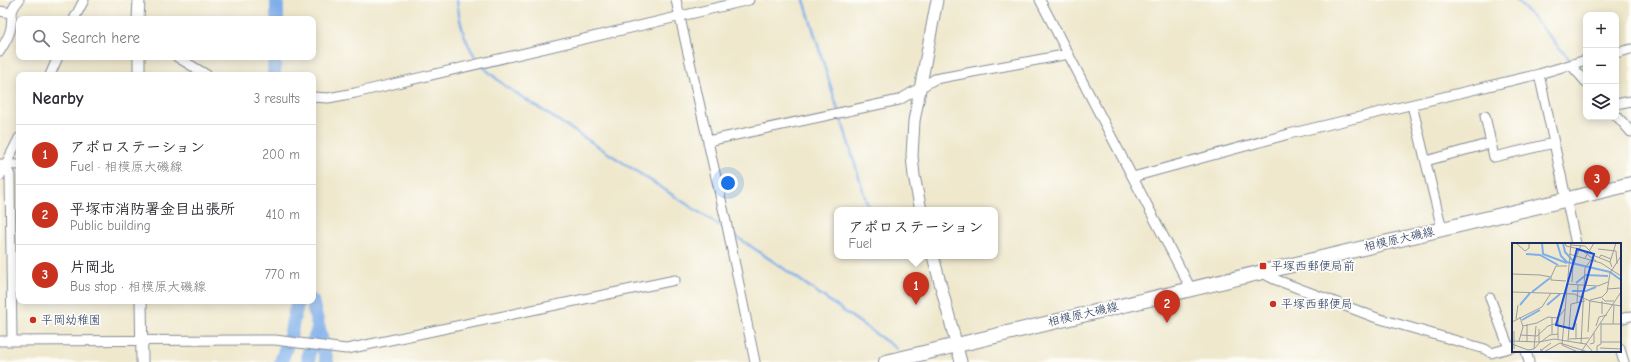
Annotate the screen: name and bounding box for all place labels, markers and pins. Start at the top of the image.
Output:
pin: 3 [1584,165,1610,198]
place label: 平塚西郵便局前 [1271,259,1355,273]
marker: 平塚西郵便局前 [1258,261,1268,271]
pin: 1 [903,272,929,305]
pin: 2 [1154,290,1180,323]
place label: 平塚西郵便局 [1281,297,1353,311]
marker: 平塚西郵便局 [1268,299,1278,309]
place label: 平岡幼稚園 [41,313,101,327]
marker: 平岡幼稚園 [28,315,38,325]

